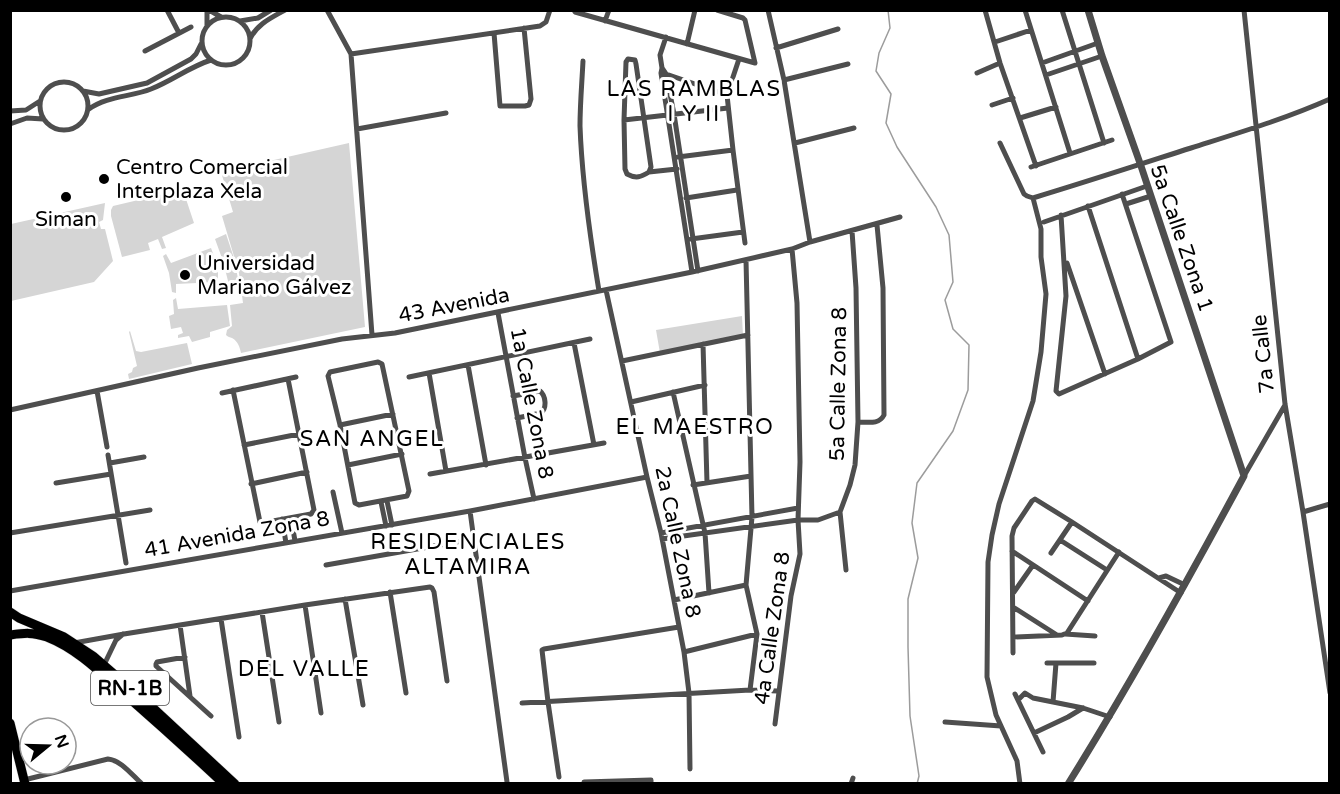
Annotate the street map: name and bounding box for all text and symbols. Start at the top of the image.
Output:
district label: LAS RAMBLAS I Y II [606,76,782,127]
place label: Centro Comercial Interplaza Xela [116,155,288,204]
street label: 5a Calle Zona 1 [1145,161,1218,315]
marker: Centro Comercial Interplaza Xela [97,172,111,186]
marker: Siman [59,190,73,204]
place label: Siman [35,207,97,232]
place label: Universidad Mariano Gálvez [197,251,351,300]
marker: Universidad Mariano Gálvez [178,268,192,282]
street label: 43 Avenida [396,282,512,329]
street label: 5a Calle Zona 8 [825,307,852,461]
street label: 7a Calle [1247,313,1280,395]
street label: 1a Calle Zona 8 [505,325,558,481]
district label: EL MAESTRO [616,414,774,440]
district label: SAN ANGEL [300,426,444,452]
street label: 2a Calle Zona 8 [649,464,706,620]
street label: 41 Avenida Zona 8 [143,506,332,563]
district label: RESIDENCIALES ALTAMIRA [370,529,566,580]
street label: 4a Calle Zona 8 [749,550,796,706]
district label: DEL VALLE [238,656,370,682]
road number: RN-1B [91,671,169,705]
north arrow [18,716,78,776]
text: N [50,732,73,751]

